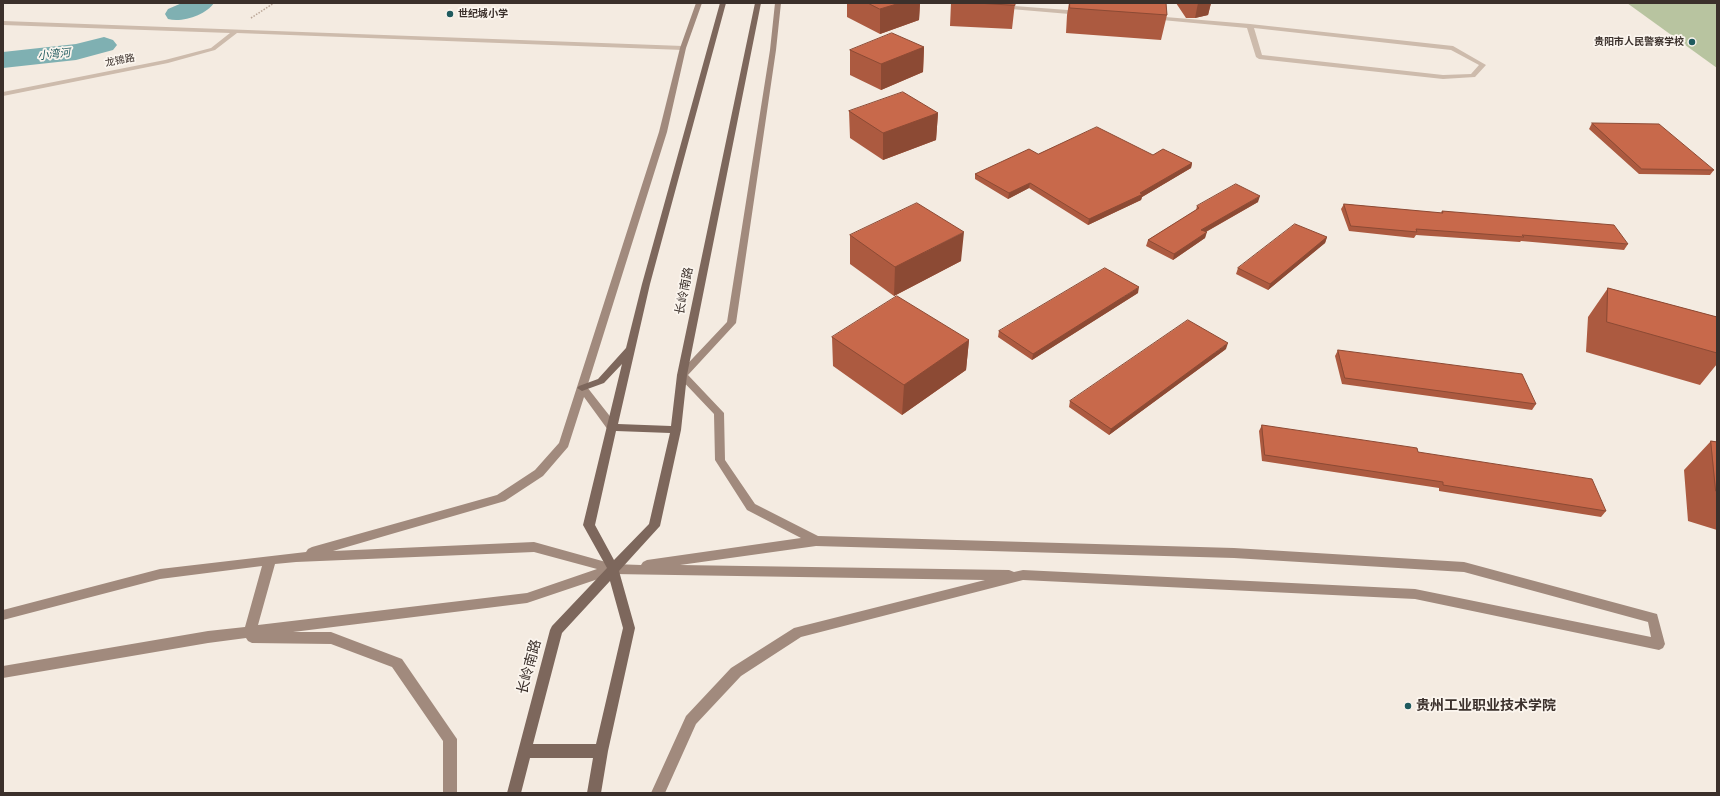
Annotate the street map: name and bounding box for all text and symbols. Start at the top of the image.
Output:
place label: 世纪城小学 [458,8,508,20]
marker: 世纪城小学 [445,9,455,19]
place label: 贵阳市人民警察学校 [1594,36,1684,48]
marker: 贵阳市人民警察学校 [1687,37,1697,47]
water label: 小湾河 [37,47,71,63]
street label: 龙锦路 [104,52,136,70]
street label: 长岭南路 [673,266,697,316]
street label: 长岭南路 [515,638,545,696]
place label: 贵州工业职业技术学院 [1416,698,1556,714]
marker: 贵州工业职业技术学院 [1403,701,1413,711]

